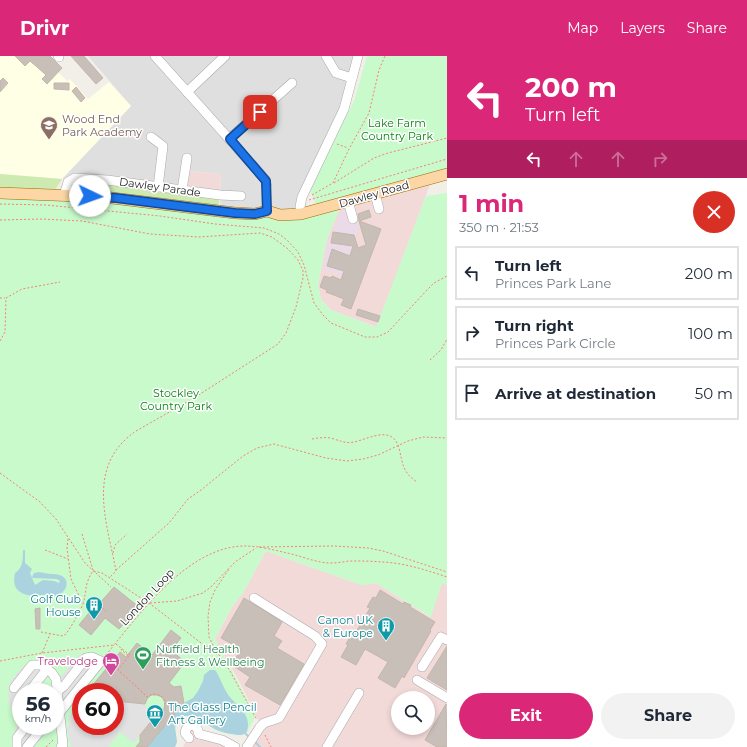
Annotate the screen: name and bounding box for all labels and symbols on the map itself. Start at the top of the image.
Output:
pin [243,95,277,129]
place label: Wood End Park Academy [62,112,142,139]
school or university icon: Wood End Park Academy [39,115,59,140]
park label: Lake Farm Country Park [361,116,433,143]
street label: Dawley Parade [118,174,202,200]
position arrow [69,175,111,217]
street label: Dawley Road [337,177,411,211]
park label: Stockley Country Park [140,386,212,413]
street label: London Loop [117,566,177,628]
place label: Golf Club House [30,592,81,619]
building icon: Golf Club House [84,595,104,620]
place label: Canon UK & Europe [318,613,373,640]
building icon: Canon UK & Europe [376,616,396,641]
place label: Nuffield Health Fitness & Wellbeing [156,642,264,669]
sports icon: Nuffield Health Fitness & Wellbeing [133,645,153,670]
hotel icon: Travelodge [101,651,121,676]
place label: Travelodge [38,654,98,668]
speed limit sign: 60 [72,683,124,735]
place label: The Glass Pencil Art Gallery [168,700,257,727]
museum icon: The Glass Pencil Art Gallery [145,703,165,728]

